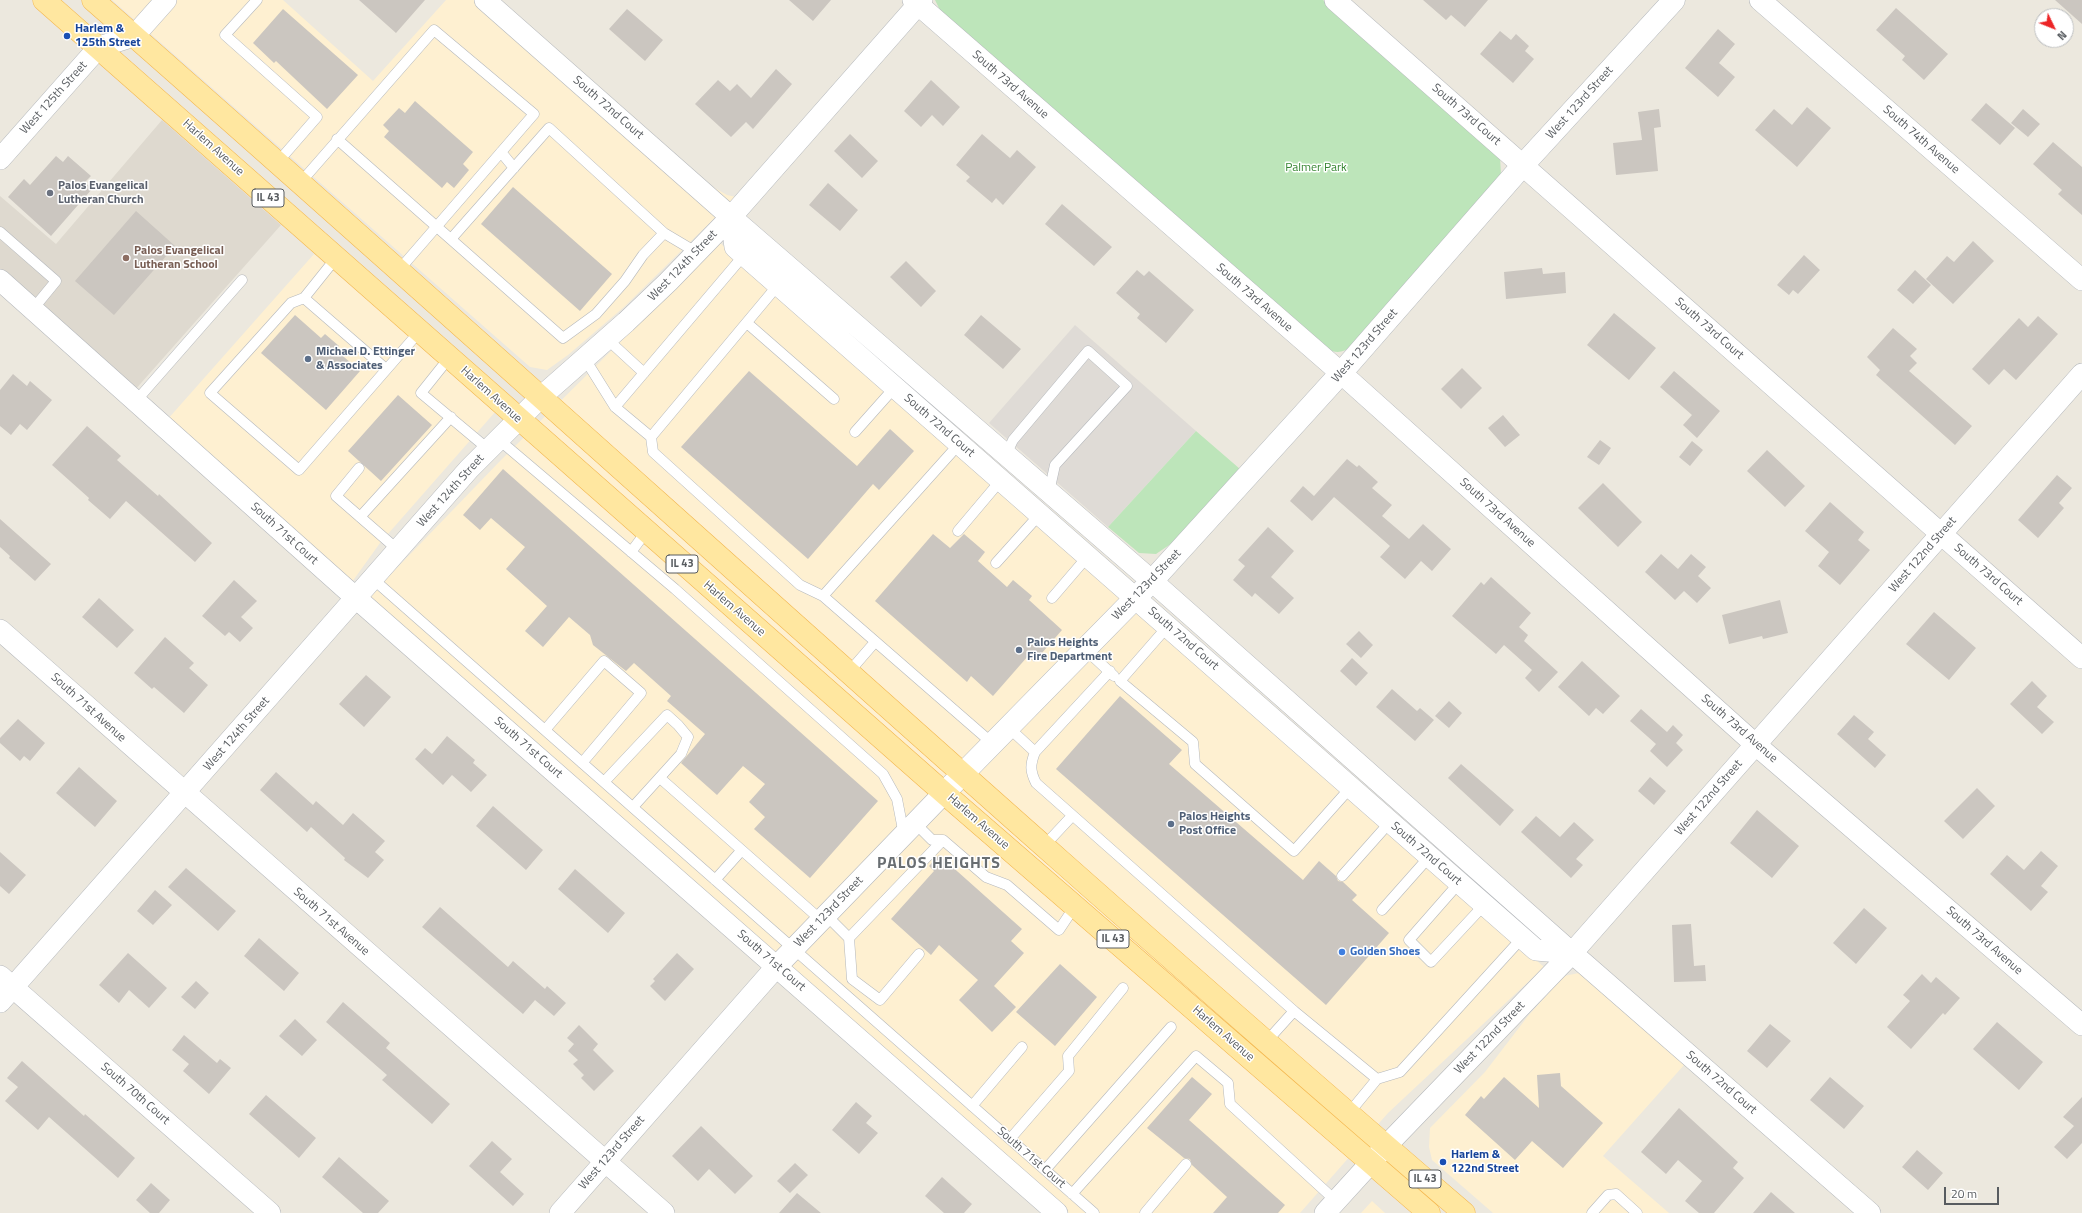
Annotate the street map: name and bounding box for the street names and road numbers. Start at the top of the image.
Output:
street label: South 73rd Avenue [969,48,1051,122]
street label: West 125th Street [17,59,91,137]
street label: West 123rd Street [1544,64,1616,142]
street label: South 72nd Court [570,73,646,143]
street label: South 73rd Court [1429,81,1503,149]
street label: South 74th Avenue [1880,103,1962,177]
street label: Harlem Avenue [179,117,247,179]
road number: IL 43 [252,189,284,207]
street label: West 124th Street [645,227,721,305]
street label: South 73rd Avenue [1213,261,1295,335]
street label: South 73rd Court [1672,295,1746,363]
street label: West 123rd Street [1329,306,1401,386]
street label: Harlem Avenue [457,364,525,426]
street label: South 72nd Court [901,391,977,461]
street label: West 124th Street [414,452,488,530]
street label: South 73rd Avenue [1456,475,1538,551]
street label: South 71st Court [247,500,321,568]
street label: West 122nd Street [1886,514,1960,596]
street label: South 73rd Court [1951,541,2025,609]
street label: West 123rd Street [1110,547,1184,623]
road number: IL 43 [666,555,698,573]
street label: Harlem Avenue [700,578,768,640]
street label: South 72nd Court [1145,604,1221,674]
street label: South 71st Avenue [48,671,128,745]
street label: South 73rd Avenue [1698,692,1780,766]
street label: West 124th Street [201,694,273,774]
street label: South 71st Court [491,714,565,782]
street label: West 122nd Street [1672,757,1746,839]
street label: Harlem Avenue [944,791,1012,853]
street label: South 72nd Court [1388,819,1464,889]
street label: West 123rd Street [792,874,866,950]
street label: South 71st Avenue [290,885,372,959]
street label: South 73rd Avenue [1943,904,2025,978]
street label: South 71st Court [734,927,808,995]
road number: IL 43 [1097,930,1129,948]
street label: West 122nd Street [1452,999,1528,1077]
street label: Harlem Avenue [1189,1003,1257,1065]
street label: South 72nd Court [1683,1048,1759,1118]
street label: South 70th Court [98,1060,172,1128]
street label: West 123rd Street [576,1113,648,1193]
street label: South 71st Court [994,1124,1068,1192]
road number: IL 43 [1409,1170,1441,1188]

